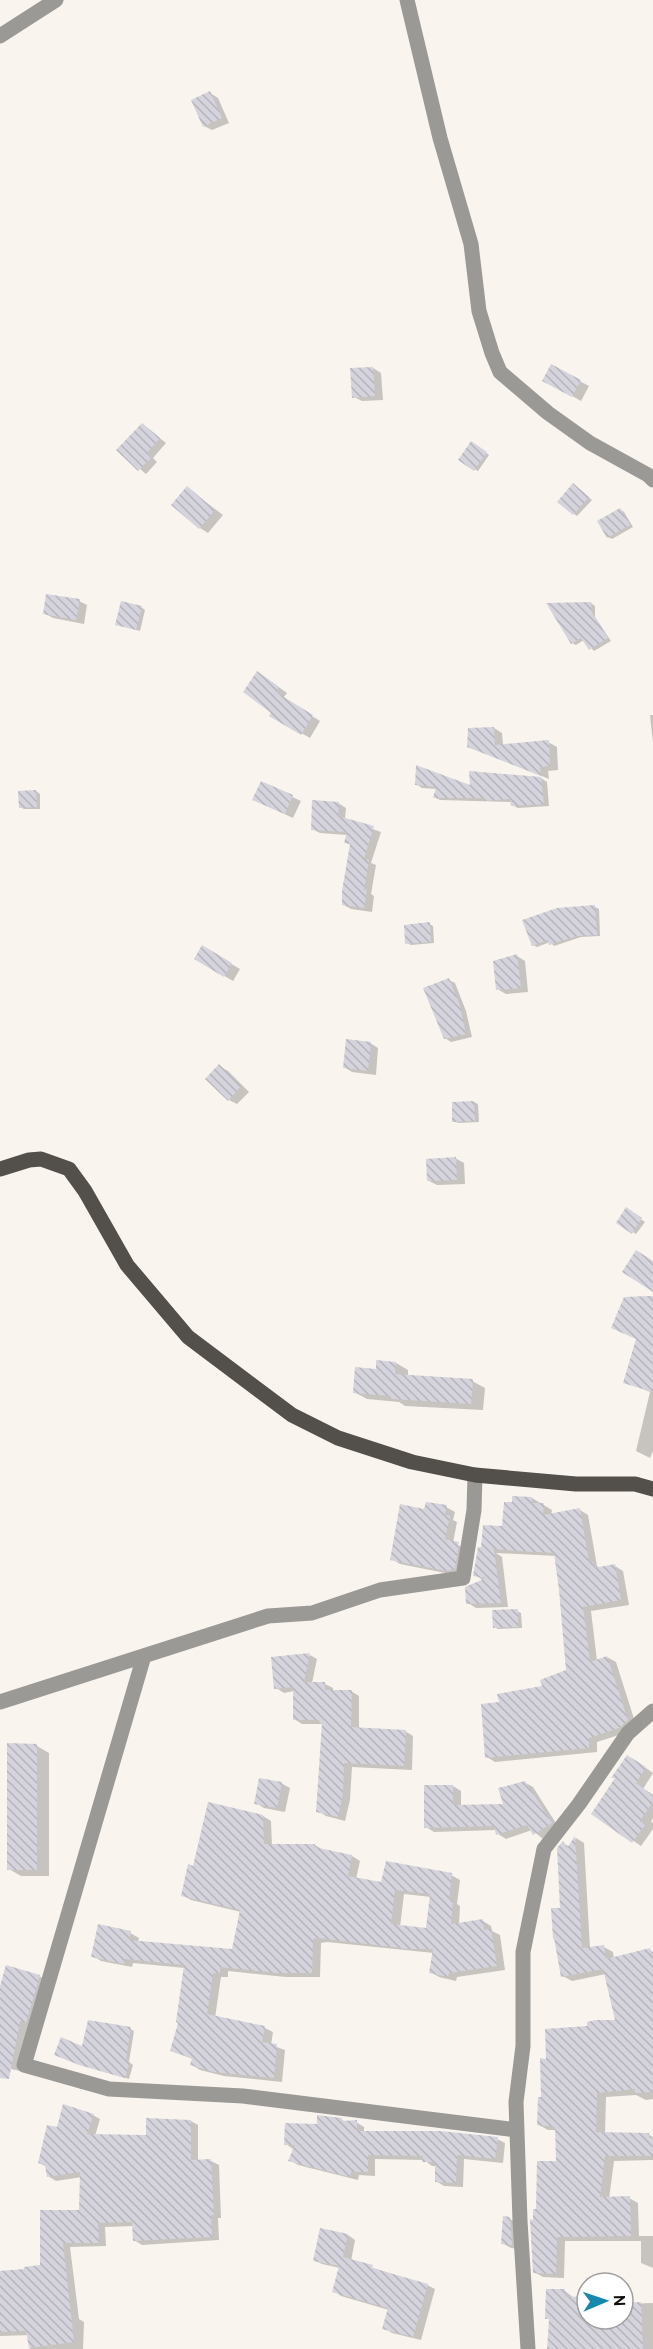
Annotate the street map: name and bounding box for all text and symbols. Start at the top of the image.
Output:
north arrow [575,2271,635,2331]
text: N [608,2294,628,2307]

